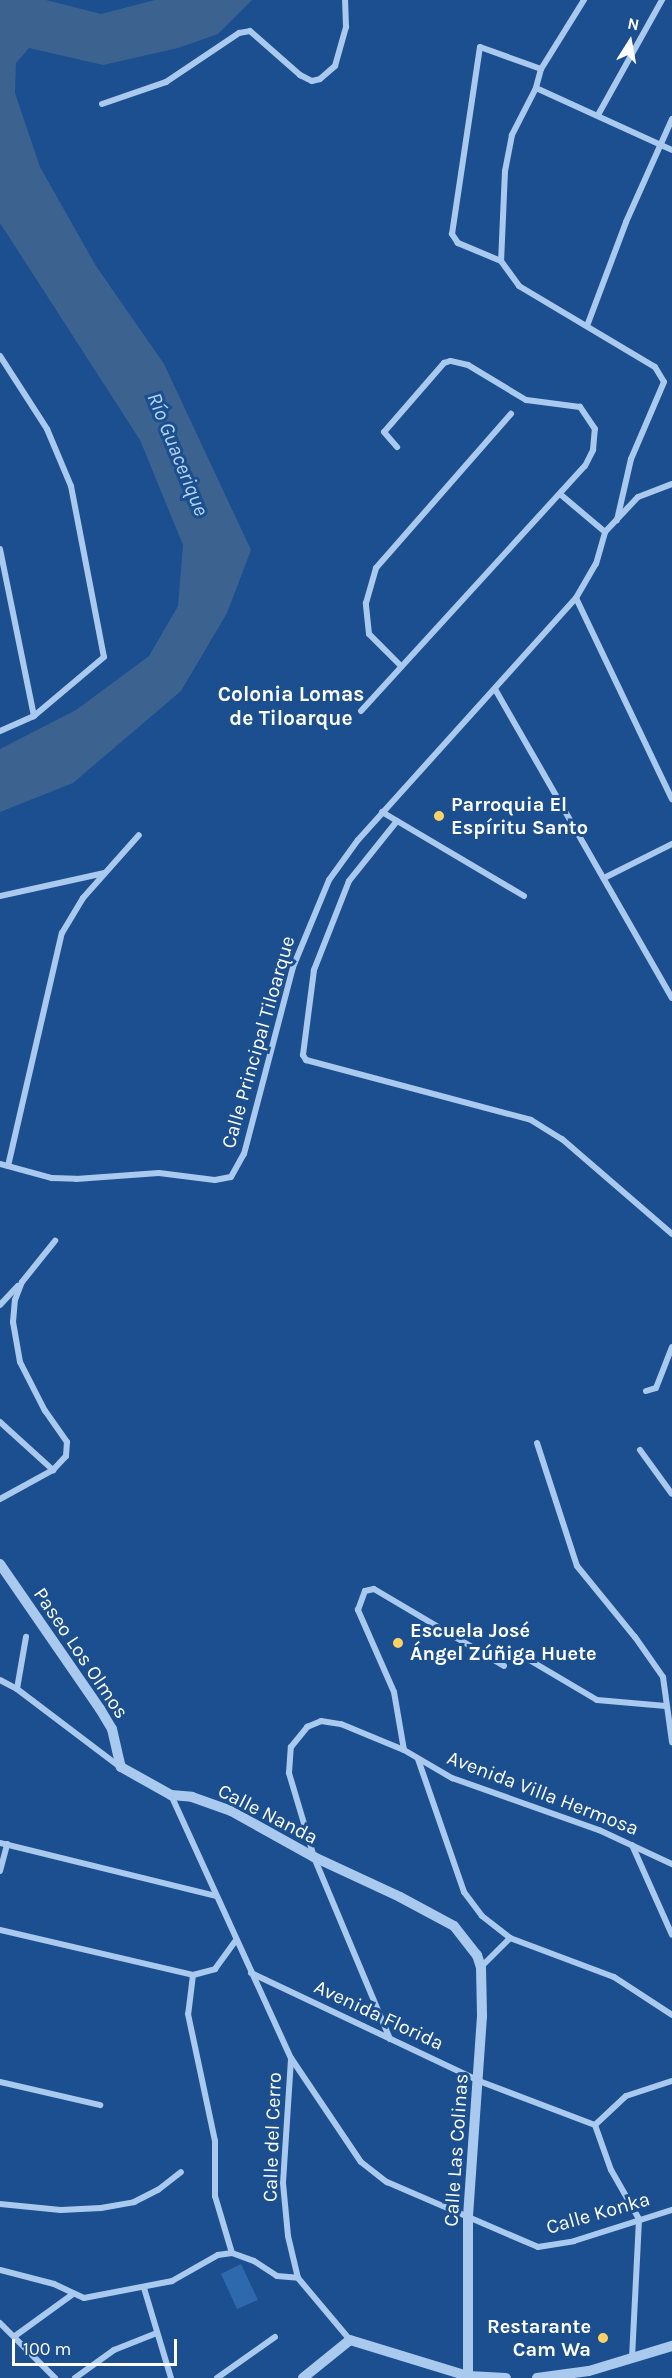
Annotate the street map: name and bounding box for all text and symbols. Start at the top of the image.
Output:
north arrow [600,12,660,72]
text: N [626,13,641,34]
water label: Río Guacerique [142,389,214,519]
district label: Colonia Lomas de Tiloarque [218,681,364,731]
place label: Parroquia El Espíritu Santo [451,792,588,839]
marker: Parroquia El Espíritu Santo [432,809,446,823]
street label: Calle Principal Tiloarque [216,933,300,1151]
street label: Paseo Los Olmos [28,1583,134,1723]
place label: Escuela José Ángel Zúñiga Huete [410,1619,597,1666]
marker: Escuela José Ángel Zúñiga Huete [391,1636,405,1650]
street label: Avenida Villa Hermosa [444,1745,642,1841]
street label: Calle Nanda [214,1779,322,1849]
street label: Avenida Florida [310,1975,448,2055]
street label: Calle del Cerro [258,2072,286,2202]
street label: Calle Las Colinas [439,2073,473,2227]
street label: Calle Konka [543,2187,653,2239]
place label: Restarante Cam Wa [487,2314,591,2361]
scale bar [15,2327,180,2365]
marker: Restarante Cam Wa [596,2331,610,2345]
text: 100 m [23,2338,71,2360]

